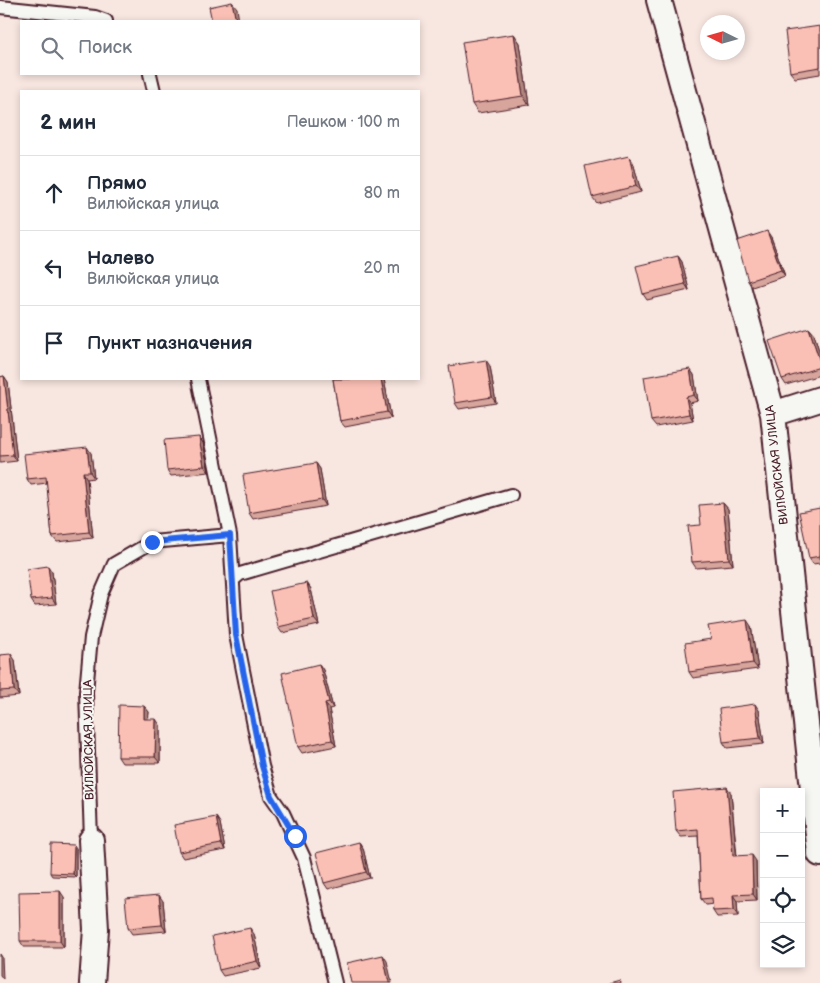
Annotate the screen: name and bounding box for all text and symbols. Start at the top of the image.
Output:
north arrow [700,15,745,60]
search box [20,20,420,75]
icon: search [38,34,66,62]
text: Поиск [78,36,132,59]
text: 2 мин [40,110,96,135]
text: Пешком · 100 m [287,113,400,132]
text: Прямо [87,172,147,195]
icon: ahead [40,179,68,207]
text: 80 m [364,184,400,203]
text: Вилюйская улица [87,195,219,214]
text: Налево [87,247,154,270]
icon: left [40,254,68,282]
text: 20 m [364,259,400,278]
text: Вилюйская улица [87,270,219,289]
icon: arrive [40,329,68,357]
text: Пункт назначения [87,332,252,355]
street label: ВИЛЮЙСКАЯ УЛИЦА [762,404,792,526]
route end [141,531,164,554]
street label: ВИЛЮЙСКАЯ УЛИЦА [80,679,98,800]
map controls [760,788,805,968]
button: + [760,788,805,833]
route start [284,825,307,848]
button: − [760,833,805,878]
button: locate [760,878,805,923]
button: layers [760,923,805,968]

